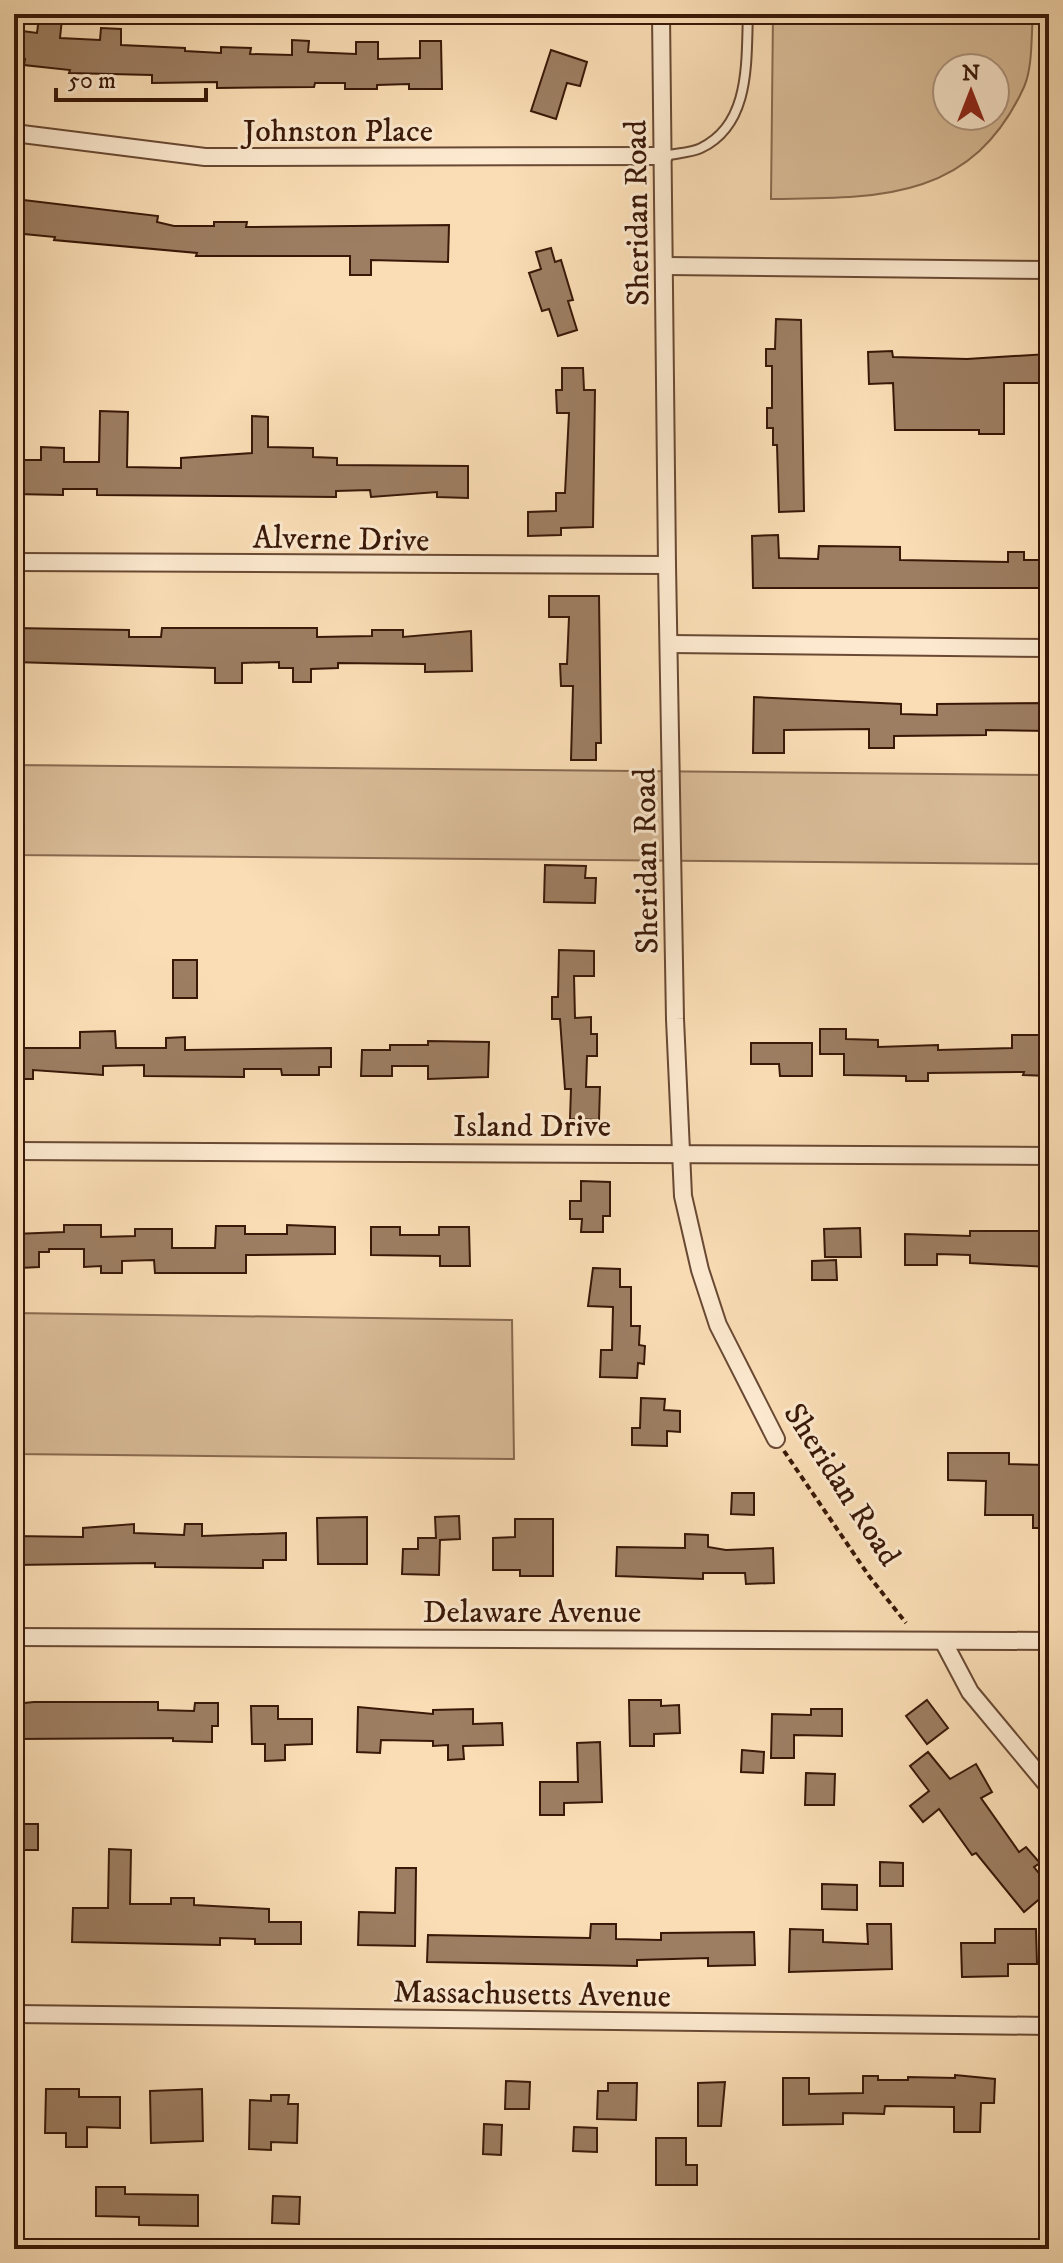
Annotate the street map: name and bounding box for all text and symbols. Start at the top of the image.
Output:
scale bar [56,52,206,102]
north arrow [931,52,1011,132]
text: N [962,60,980,87]
text: 50 m [68,66,116,96]
street label: Johnston Place [240,112,433,152]
street label: Sheridan Road [616,119,660,306]
street label: Alverne Drive [252,518,430,562]
street label: Sheridan Road [625,767,669,954]
street label: Island Drive [453,1107,611,1147]
street label: Sheridan Road [774,1396,909,1574]
street label: Delaware Avenue [423,1593,641,1633]
street label: Massachusetts Avenue [393,1973,671,2017]

